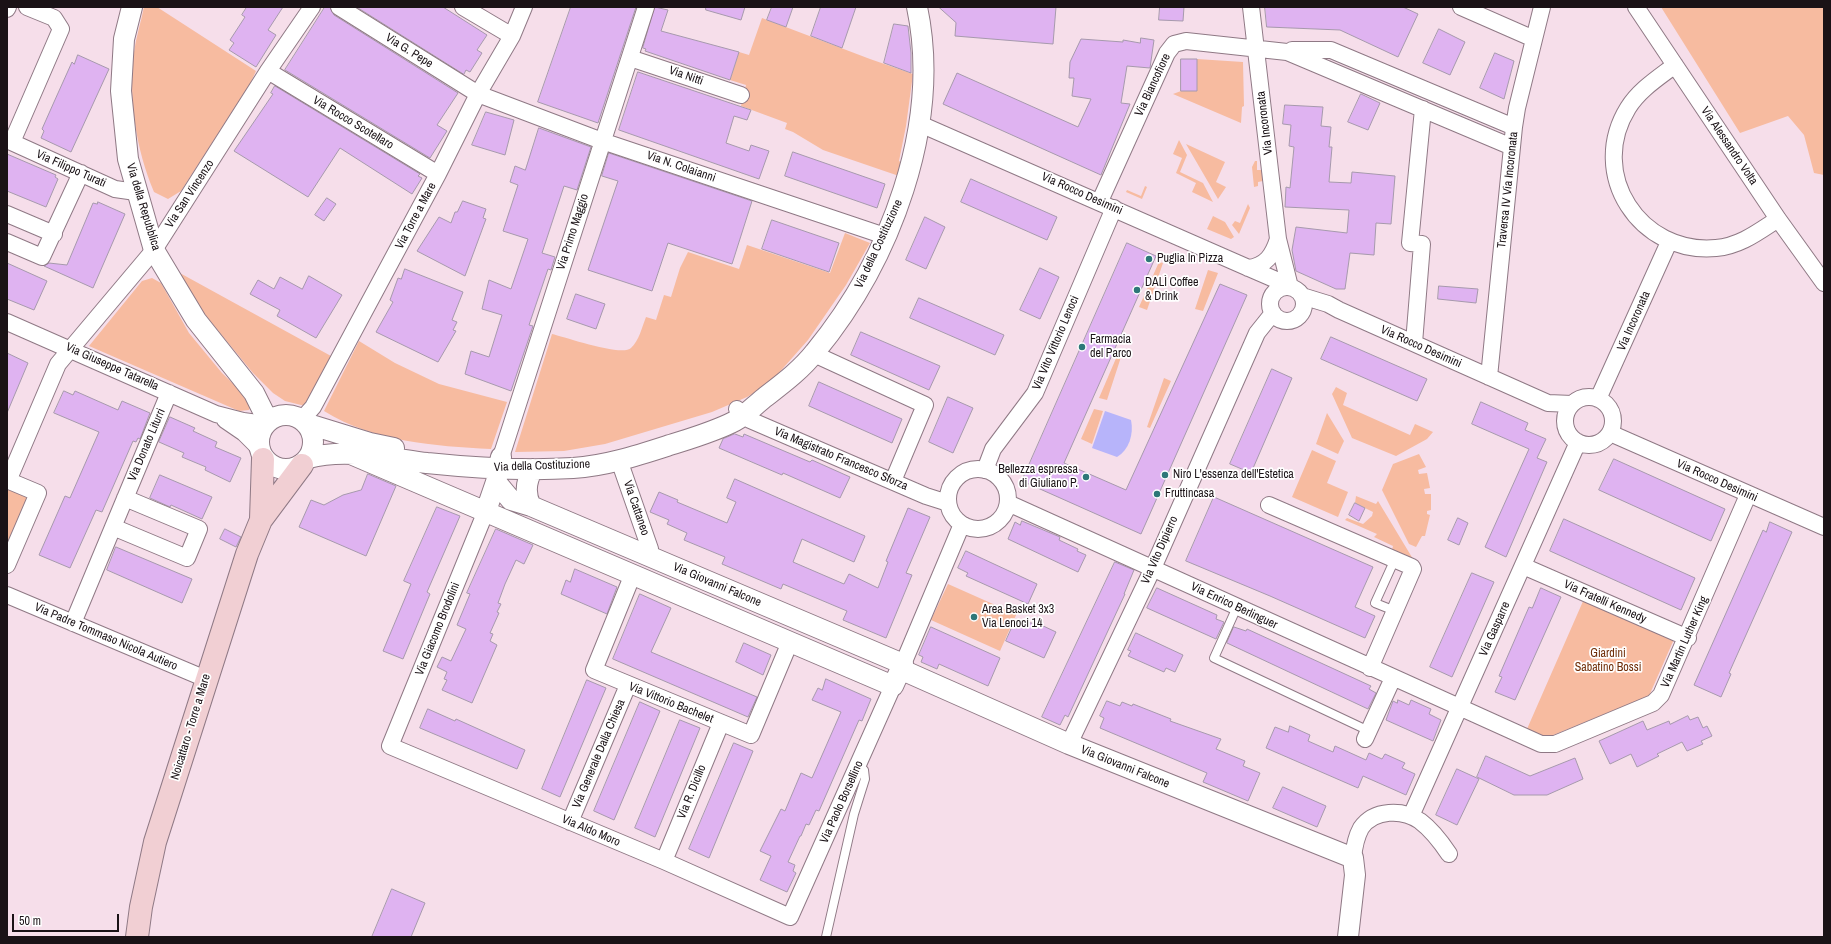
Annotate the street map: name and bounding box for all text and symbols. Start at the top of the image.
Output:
street label: Via G. Pepe [383,31,435,71]
street label: Via Biancofiore [1132,51,1174,119]
street label: Via Nitti [667,63,705,89]
street label: Via Incoronata [1254,90,1276,156]
street label: Via Rocco Scotellaro [310,93,396,153]
street label: Via Alessandro Volta [1698,104,1760,188]
street label: Traversa IV Via Incoronata [1495,131,1521,249]
street label: Via Filippo Turati [34,147,108,191]
street label: Via N. Colaianni [645,148,717,186]
street label: Via San Vincenzo [163,157,217,231]
street label: Via della Repubblica [123,162,163,252]
street label: Via Rocco Desimini [1039,170,1125,218]
street label: Via Torre a Mare [392,180,440,252]
street label: Via Primo Maggio [554,192,592,272]
street label: Via della Costituzione [852,197,906,291]
place label: Puglia In Pizza [1157,252,1223,266]
marker: Puglia In Pizza [1144,254,1154,264]
place label: DALÌ Coffee & Drink [1145,276,1198,304]
marker: DALÌ Coffee & Drink [1132,285,1142,295]
street label: Via Incoronata [1614,289,1654,353]
street label: Via Vito Vittorio Lenoci [1030,294,1082,392]
street label: Via Rocco Desimini [1378,323,1464,371]
place label: Farmacia del Parco [1090,333,1132,361]
street label: Via Giuseppe Tatarella [63,340,161,394]
marker: Farmacia del Parco [1077,342,1087,352]
street label: Via Donato Liturri [125,407,169,483]
street label: Via Magistrato Francesco Sforza [772,424,910,494]
street label: Via della Costituzione [494,457,590,475]
street label: Via Rocco Desimini [1674,457,1760,505]
place label: Bellezza espressa di Giuliano P. [998,463,1078,491]
place label: Niro L'essenza dell'Estetica [1173,468,1294,482]
marker: Niro L'essenza dell'Estetica [1160,470,1170,480]
marker: Bellezza espressa di Giuliano P. [1081,472,1091,482]
street label: Via Cattaneo [620,479,652,537]
place label: Fruttincasa [1165,487,1214,501]
marker: Fruttincasa [1152,489,1162,499]
street label: Via Vito Dipierro [1139,514,1181,586]
street label: Via Giovanni Falcone [671,560,763,610]
street label: Via Fratelli Kennedy [1561,577,1649,627]
street label: Via Giacomo Brodolini [413,580,463,678]
street label: Via Enrico Berlinguer [1188,580,1280,632]
street label: Via Martin Luther King [1658,594,1712,690]
street label: Via Gasparre [1477,599,1513,659]
street label: Via Padre Tommaso Nicola Autiero [32,600,180,674]
place label: Area Basket 3x3 Via Lenoci 14 [982,603,1054,631]
marker: Area Basket 3x3 Via Lenoci 14 [969,612,979,622]
park label: Giardini Sabatino Bossi [1575,647,1641,675]
street label: Noicattaro - Torre a Mare [168,672,214,782]
street label: Via Vittorio Bachelet [627,679,715,727]
street label: Via Generale Dalla Chiesa [570,697,628,811]
street label: Via Giovanni Falcone [1078,743,1172,791]
street label: Via Paolo Borsellino [817,758,867,846]
street label: Via R. Dicillo [675,763,709,821]
street label: Via Aldo Moro [560,812,622,850]
scale bar [14,906,121,932]
text: 50 m [19,913,41,929]

